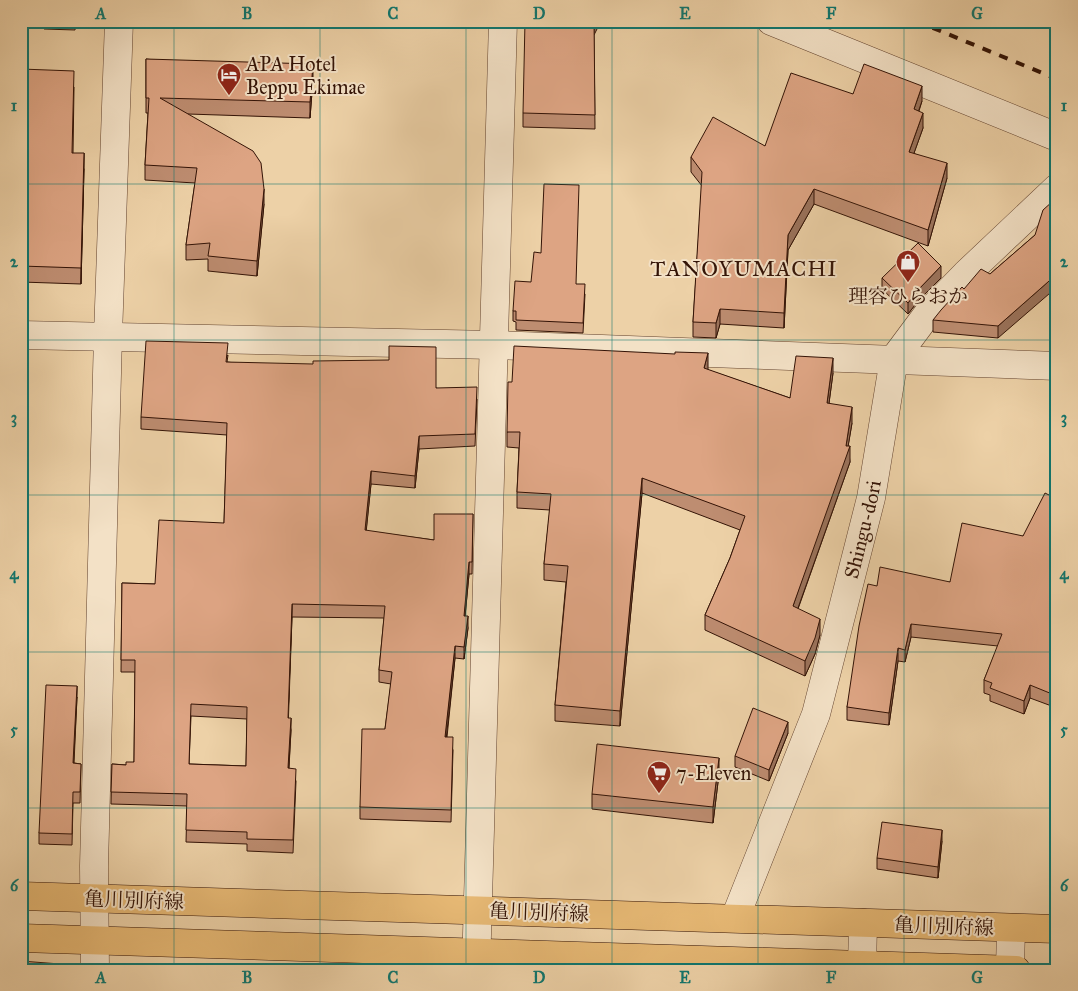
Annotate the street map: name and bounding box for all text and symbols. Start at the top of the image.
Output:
text: A [95,4,107,23]
text: B [242,4,252,23]
text: C [388,4,399,23]
text: D [533,4,546,23]
text: E [679,4,691,23]
text: F [826,4,837,23]
text: G [971,4,983,23]
place label: APA Hotel Beppu Ekimae [245,52,365,99]
hotel icon: APA Hotel Beppu Ekimae [216,62,242,96]
text: 1 [11,96,18,115]
text: 1 [1061,96,1068,115]
shop icon: 理容ひらおか [895,249,921,283]
text: 2 [10,252,19,271]
text: 2 [1060,252,1069,271]
district label: TANOYUMACHI [650,255,838,282]
place label: 理容ひらおか [848,284,968,308]
text: 3 [11,408,17,428]
text: 3 [1061,408,1067,428]
street label: Shingu-dori [839,478,886,581]
text: 4 [10,564,20,584]
text: 4 [1060,564,1070,584]
text: 5 [10,720,18,739]
text: 5 [1060,720,1068,739]
supermarket icon: 7-Eleven [646,760,672,794]
place label: 7-Eleven [676,761,751,785]
text: 6 [10,876,19,895]
text: 6 [1060,876,1069,895]
street label: 亀川別府線 [84,886,184,914]
street label: 亀川別府線 [489,898,589,926]
street label: 亀川別府線 [894,912,994,940]
text: A [95,968,107,987]
text: B [242,968,252,987]
text: C [388,968,399,987]
text: D [533,968,546,987]
text: E [679,968,691,987]
text: F [826,968,837,987]
text: G [971,968,983,987]

